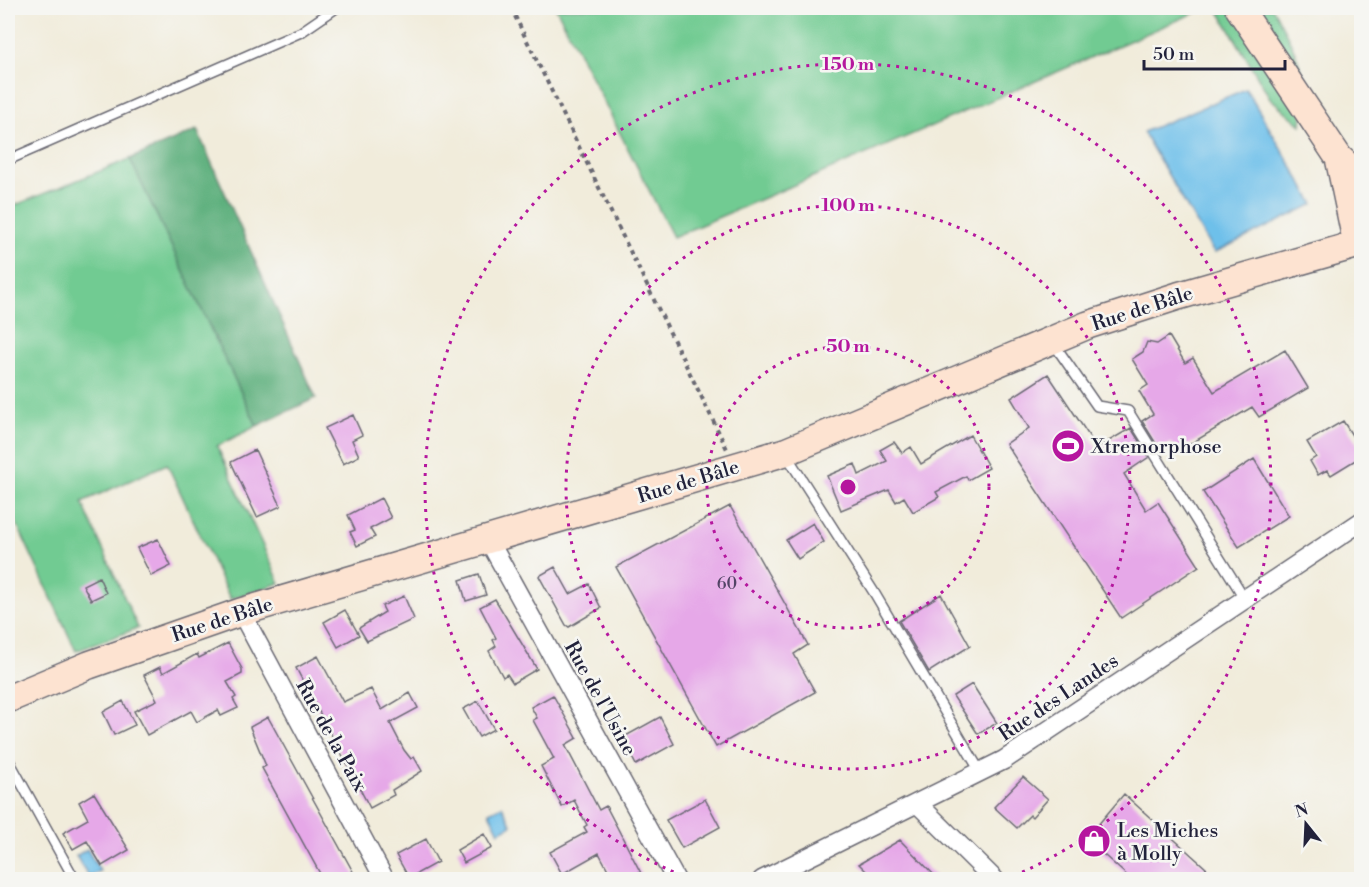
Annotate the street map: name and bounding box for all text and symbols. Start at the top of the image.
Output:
scale bar [1144,33,1285,71]
text: 50 m [1153,43,1195,66]
text: 150 m [822,53,875,76]
text: 100 m [821,194,875,217]
street label: Rue de Bâle [1089,281,1196,338]
text: 50 m [826,335,870,358]
sports icon: Xtremorphose [1050,428,1086,464]
place label: Xtremorphose [1090,435,1222,460]
street label: Rue de Bâle [634,455,742,510]
centre of rings [838,477,858,497]
house number: 60 [717,574,737,594]
street label: Rue de Bâle [169,592,276,649]
street label: Rue de l'Usine [558,637,641,760]
street label: Rue des Landes [994,649,1124,748]
street label: Rue de la Paix [290,675,372,797]
north arrow [1276,794,1336,854]
text: N [1293,799,1311,822]
place label: Les Miches à Molly [1117,819,1218,867]
shop icon: Les Miches à Molly [1076,823,1112,859]

